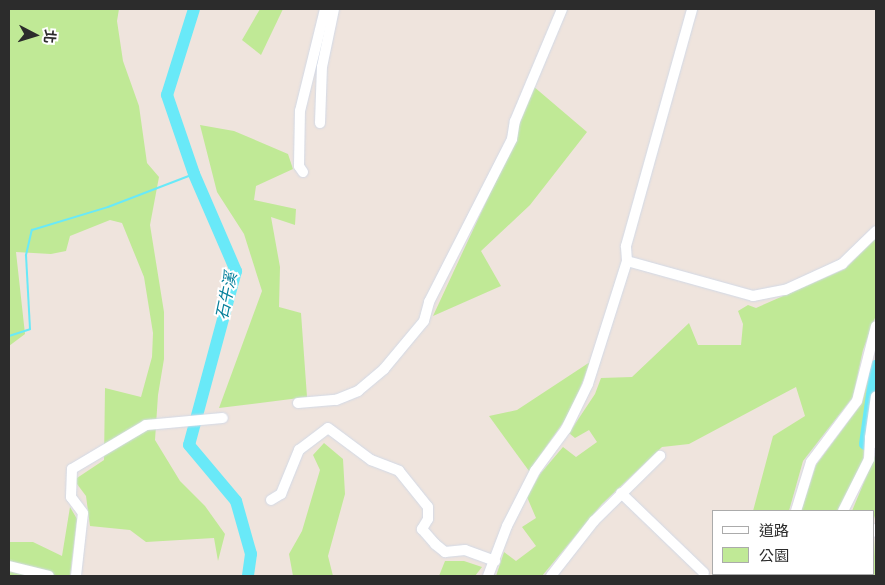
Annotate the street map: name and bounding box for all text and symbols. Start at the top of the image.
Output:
north arrow [10,10,60,60]
text: 北 [41,29,59,44]
water label: 石牛溪 [213,271,241,321]
legend [712,510,875,575]
text: 道路 [759,522,789,540]
text: 公園 [759,547,789,565]

